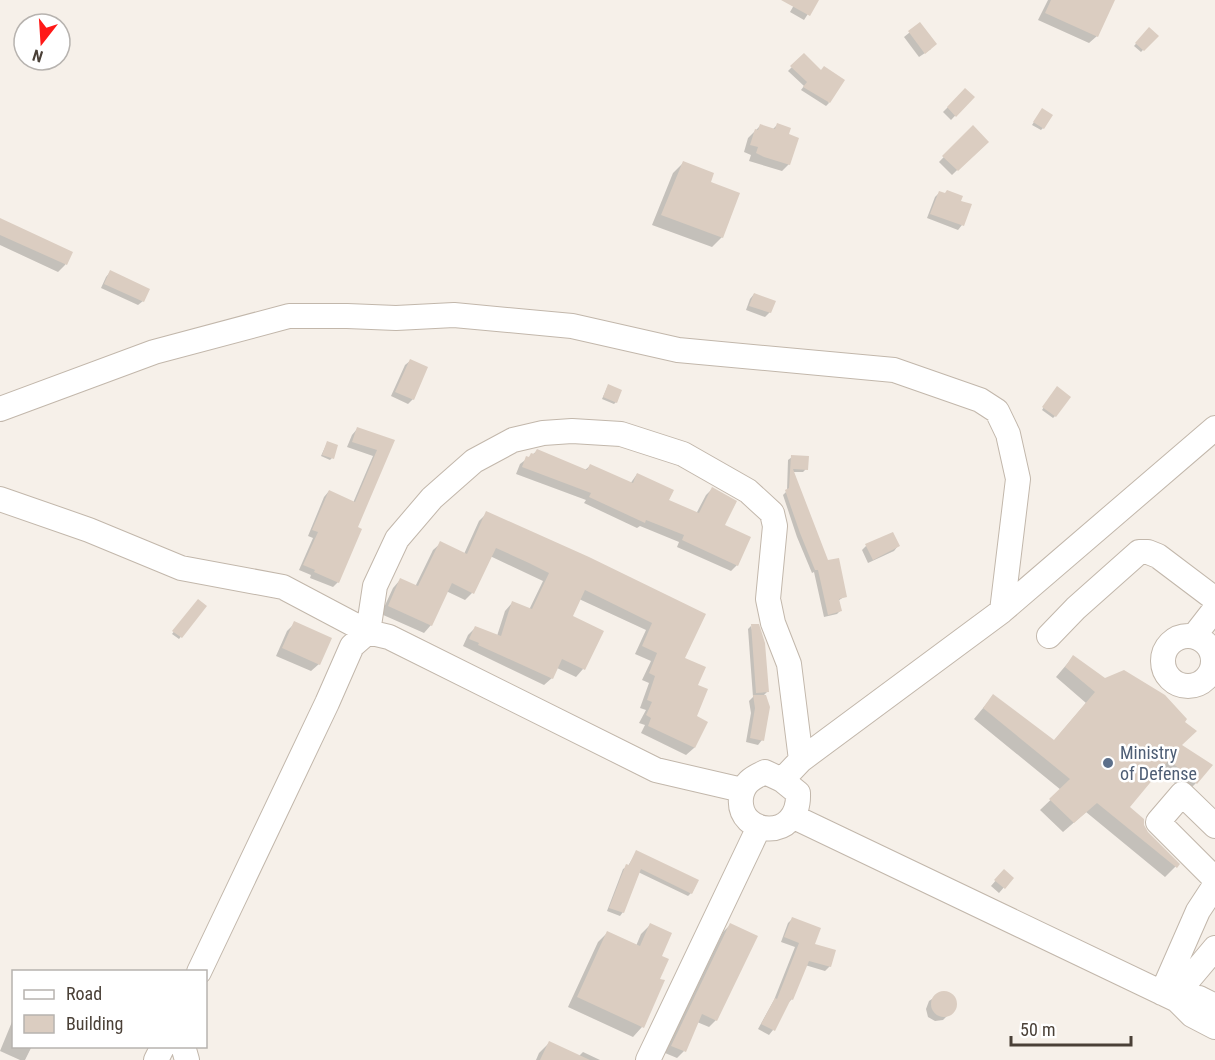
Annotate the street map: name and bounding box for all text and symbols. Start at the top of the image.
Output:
north arrow [12,12,72,72]
text: N [30,45,45,66]
place label: Ministry of Defense [1120,742,1197,784]
marker: Ministry of Defense [1101,756,1115,770]
legend [12,970,207,1048]
text: Road [66,983,102,1004]
scale bar [1011,1009,1131,1047]
text: Building [66,1013,123,1034]
text: 50 m [1020,1019,1055,1040]

